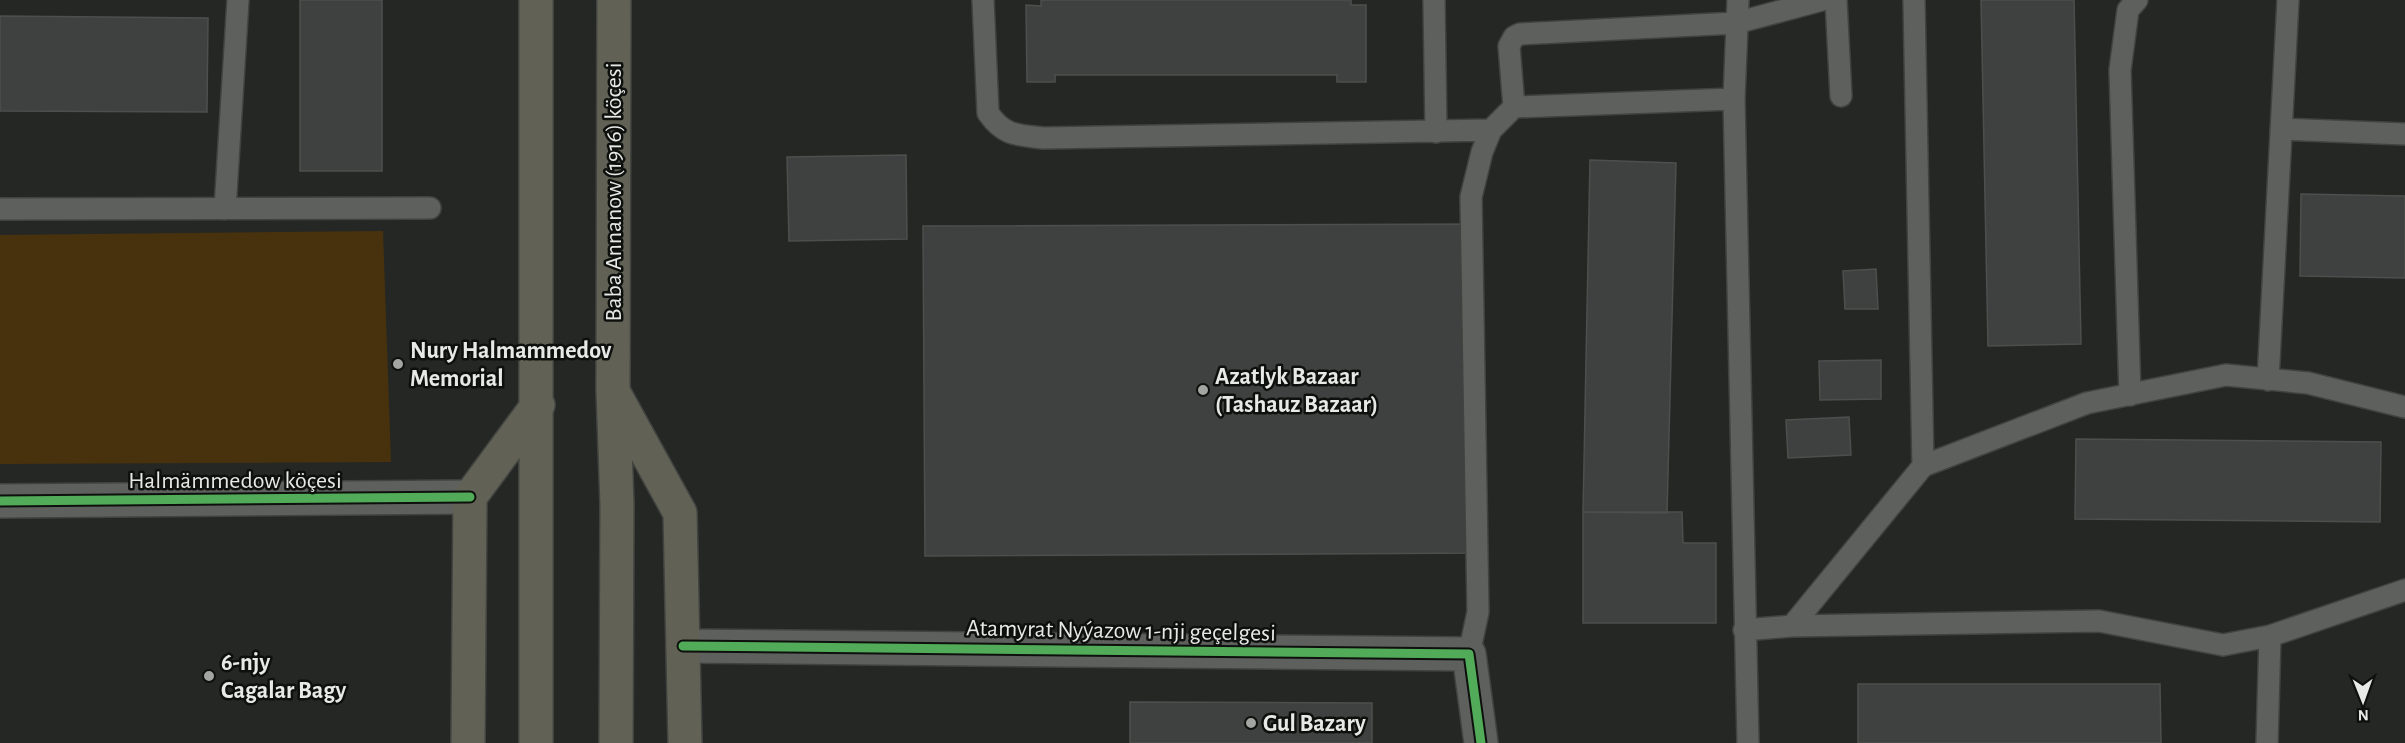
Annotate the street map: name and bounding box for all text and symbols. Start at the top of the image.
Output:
street label: Baba Annanow (1916) köçesi [602,63,626,321]
place label: Nury Halmammedov Memorial [410,339,612,391]
marker: Nury Halmammedov Memorial [391,357,405,371]
place label: Azatlyk Bazaar (Tashauz Bazaar) [1215,365,1378,417]
marker: Azatlyk Bazaar (Tashauz Bazaar) [1196,383,1210,397]
street label: Halmämmedow köçesi [128,469,342,493]
street label: Atamyrat Nyýazow 1-nji geçelgesi [966,616,1276,646]
place label: 6-njy Cagalar Bagy [221,651,347,703]
marker: 6-njy Cagalar Bagy [202,669,216,683]
north arrow [2333,671,2393,731]
text: N [2358,707,2369,723]
place label: Gul Bazary [1263,712,1366,736]
marker: Gul Bazary [1244,716,1258,730]

